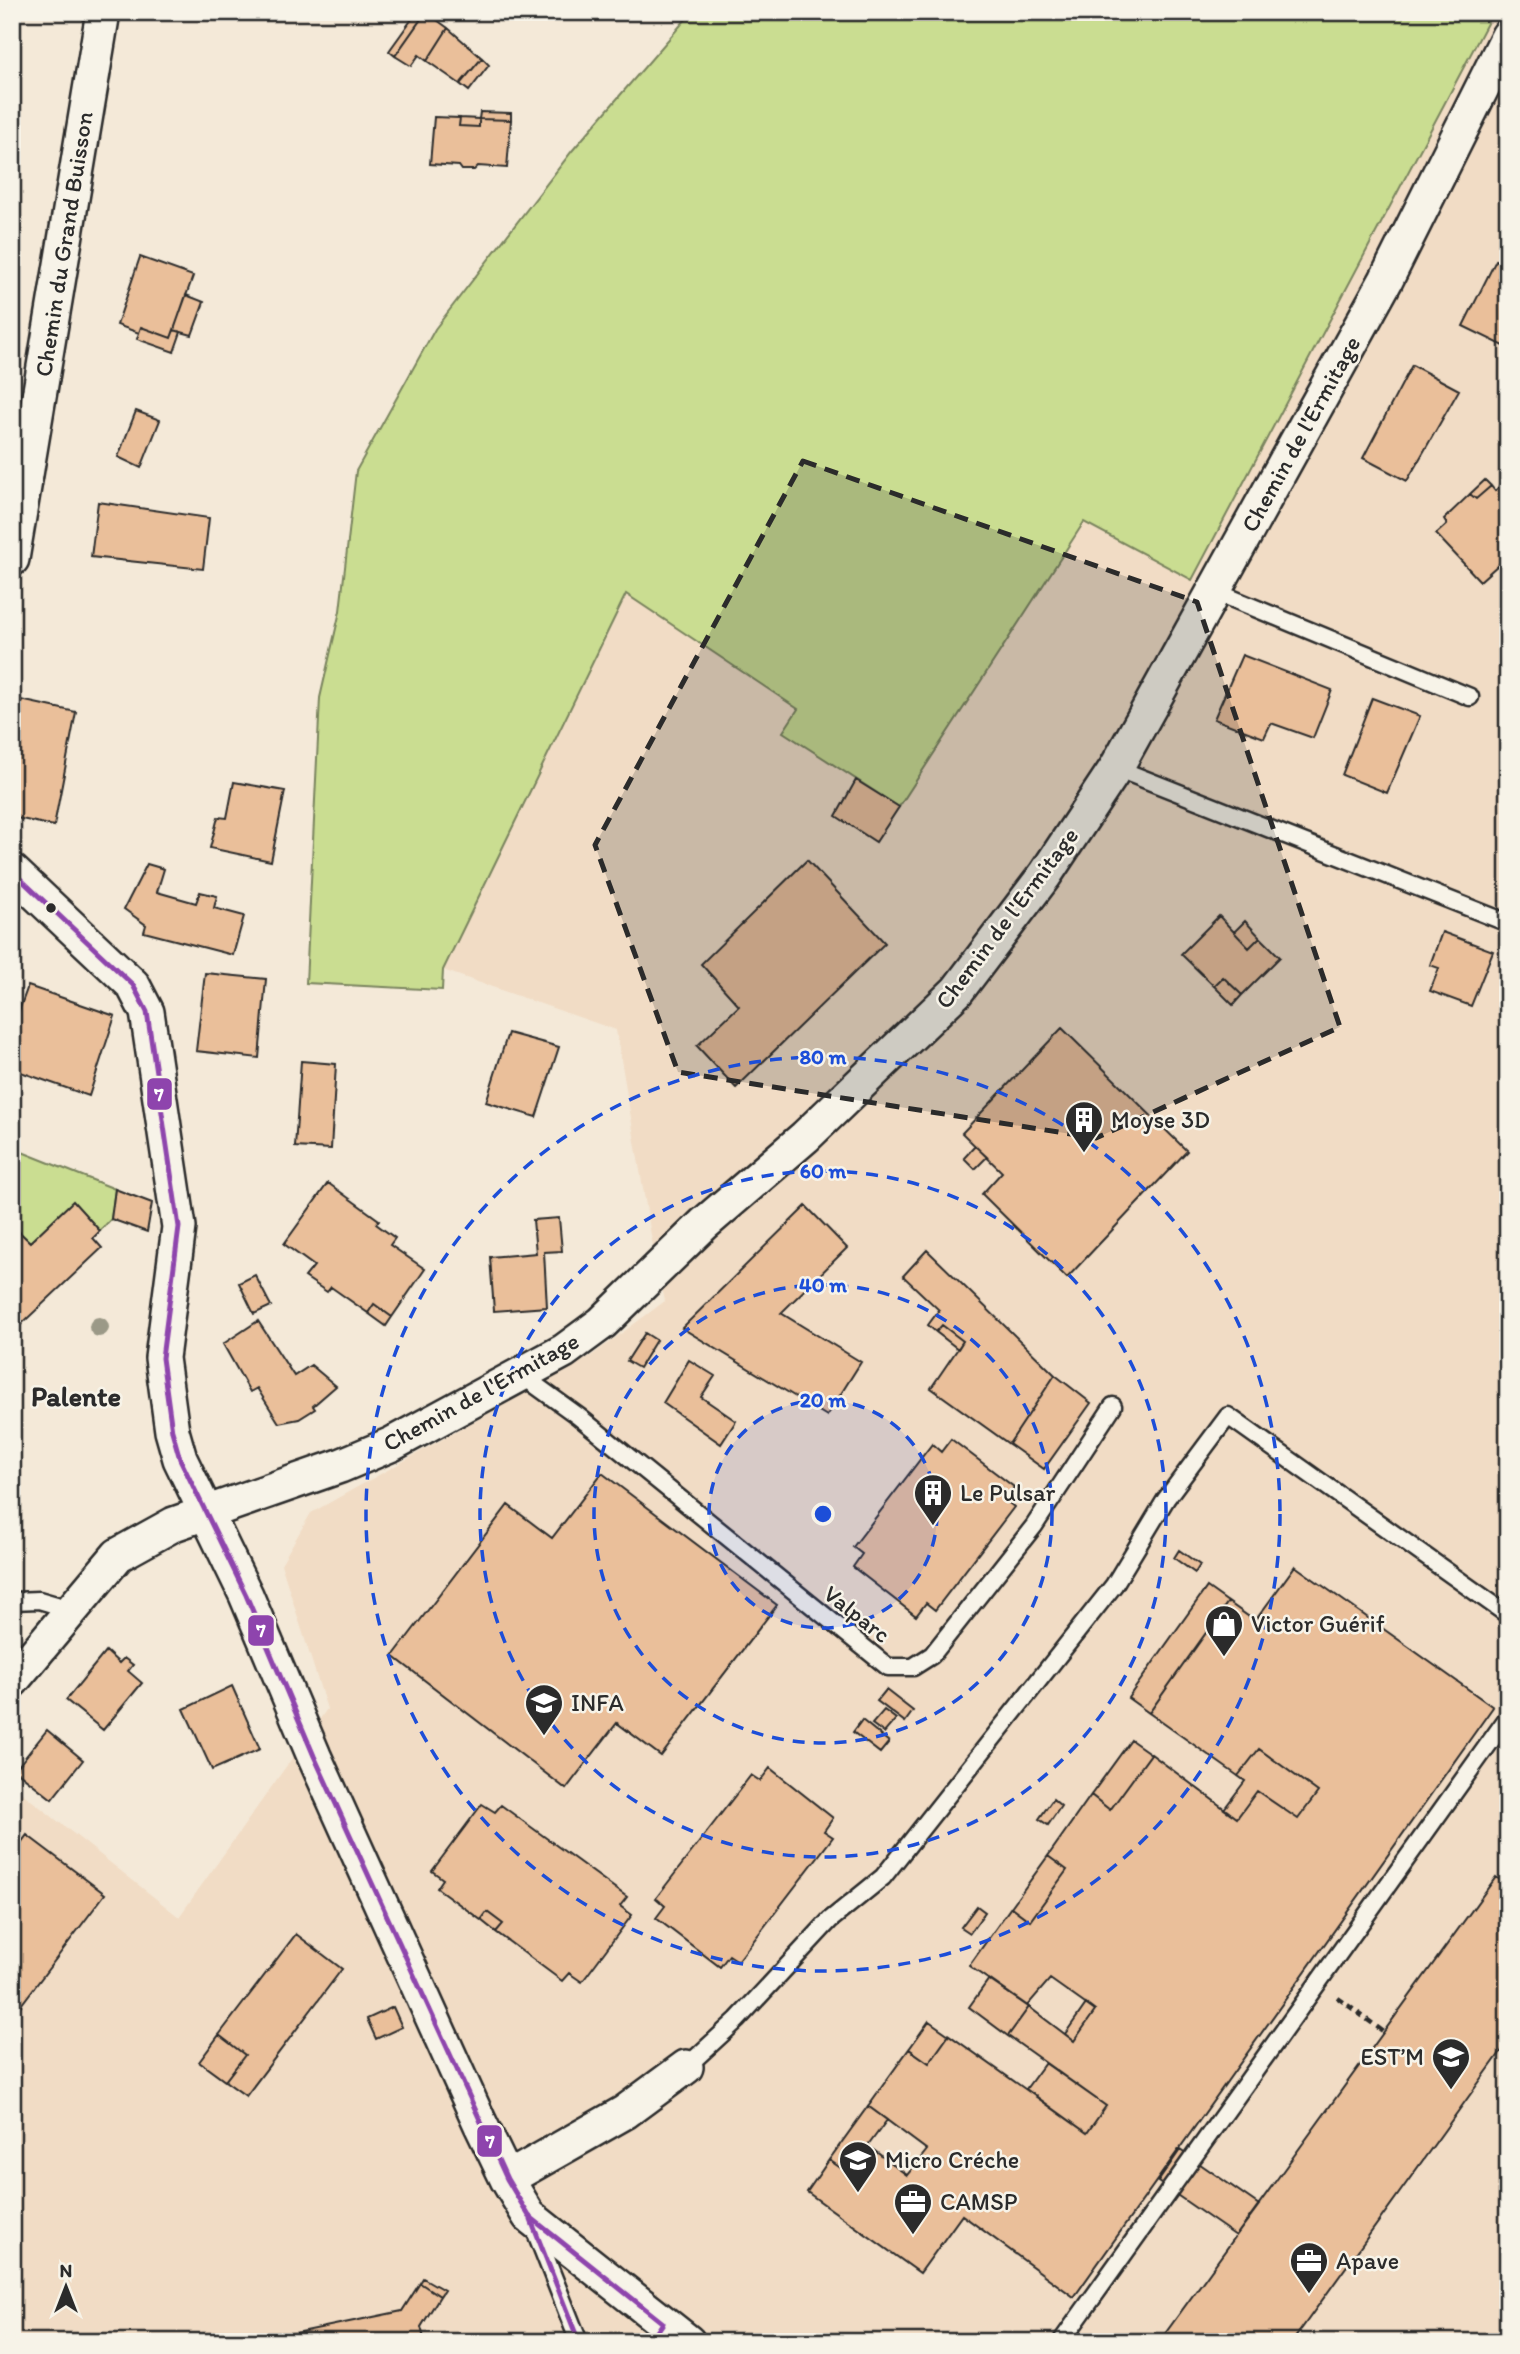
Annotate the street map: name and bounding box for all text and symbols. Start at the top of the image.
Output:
street label: Chemin du Grand Buisson [28,109,99,379]
street label: Chemin de l'Ermitage [1235,331,1366,537]
street label: Chemin de l'Ermitage [929,821,1084,1014]
unlabelled marker [44,901,58,915]
text: 80 m [800,1044,847,1069]
line badge: 7 [146,1077,173,1111]
text: 7 [153,1083,164,1106]
building icon: Moyse 3D [1063,1099,1105,1154]
place label: Moyse 3D [1111,1105,1210,1134]
text: 60 m [800,1158,847,1183]
text: 40 m [799,1272,847,1297]
street label: Chemin de l'Ermitage [378,1326,584,1457]
district label: Palente [31,1379,121,1413]
text: 20 m [800,1387,847,1412]
building icon: Le Pulsar [912,1472,954,1527]
place label: Le Pulsar [960,1478,1056,1507]
centre of rings [811,1502,835,1526]
street label: Valparc [818,1579,897,1649]
shop icon: Victor Guérif [1203,1603,1245,1658]
place label: Victor Guérif [1251,1609,1385,1638]
line badge: 7 [247,1614,275,1647]
text: 7 [255,1619,266,1642]
school or university icon: INFA [523,1682,565,1737]
place label: INFA [571,1688,624,1717]
school or university icon: EST’M [1430,2036,1472,2091]
place label: EST’M [1360,2042,1424,2071]
line badge: 7 [476,2124,503,2158]
text: 7 [484,2130,495,2153]
school or university icon: Micro Créche [837,2139,879,2194]
place label: Micro Créche [885,2145,1019,2174]
office icon: CAMSP [892,2181,934,2236]
place label: CAMSP [940,2187,1018,2216]
office icon: Apave [1288,2240,1330,2295]
place label: Apave [1336,2246,1399,2275]
north arrow [32,2252,102,2322]
text: N [60,2259,72,2282]

